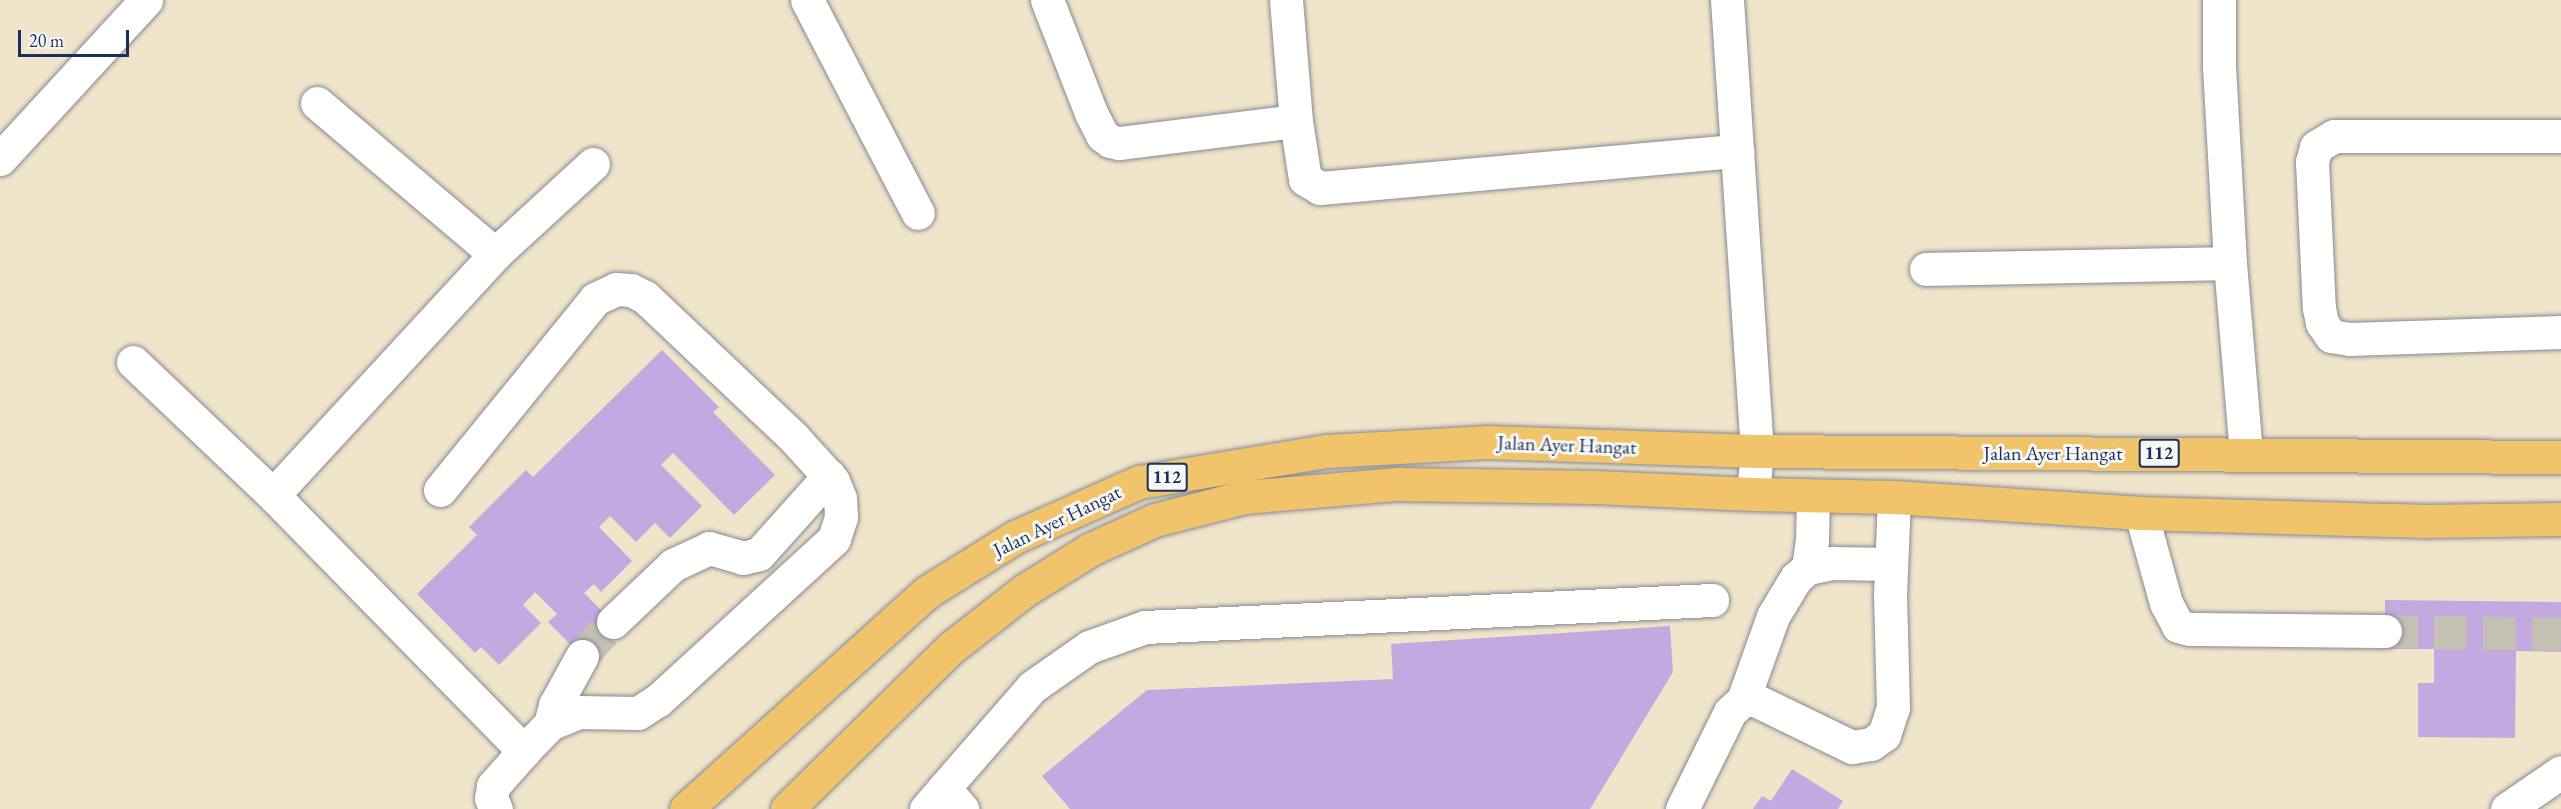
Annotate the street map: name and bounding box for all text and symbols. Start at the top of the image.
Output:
scale bar [21,18,132,56]
text: 20 m [29,29,64,52]
street label: Jalan Ayer Hangat [1497,431,1637,459]
road number: 112 [2138,438,2180,468]
street label: Jalan Ayer Hangat [1984,441,2122,465]
road number: 112 [1146,462,1188,492]
street label: Jalan Ayer Hangat [989,480,1125,562]

